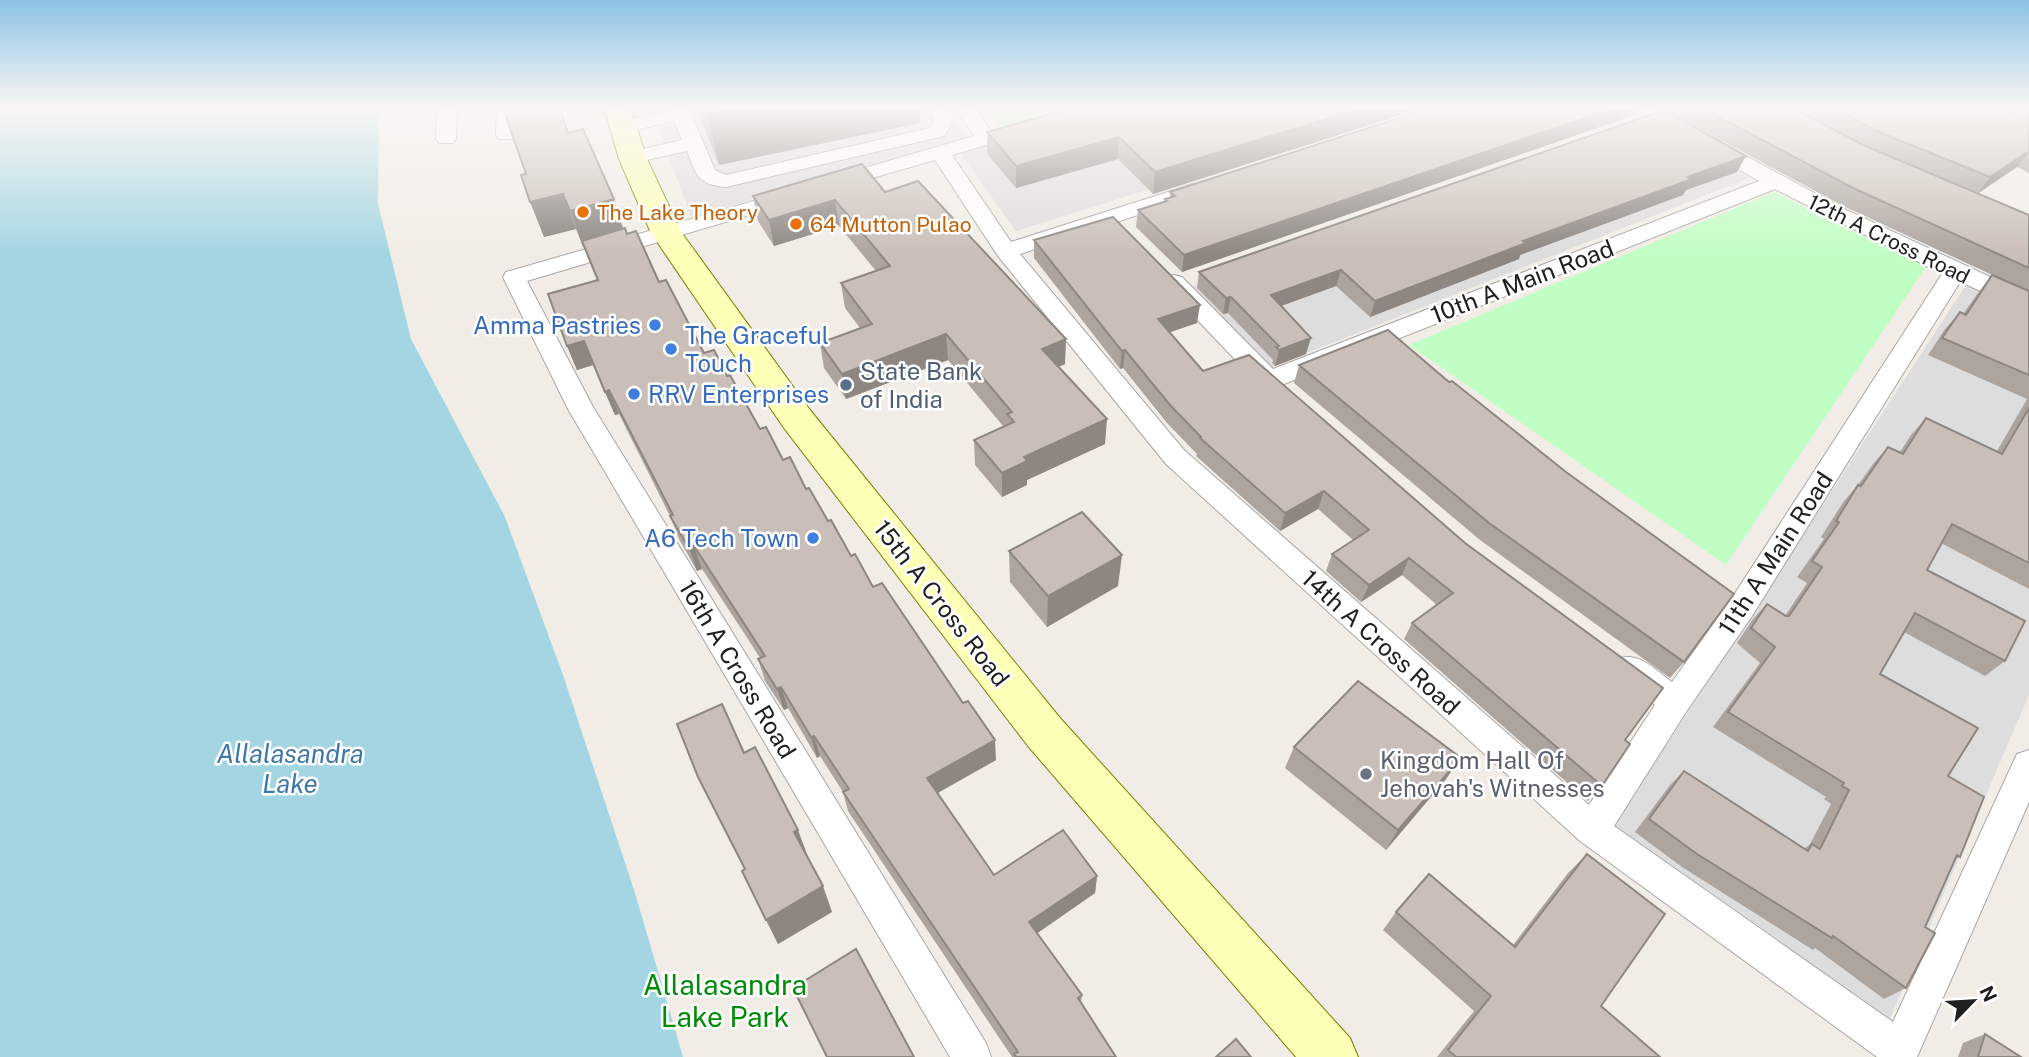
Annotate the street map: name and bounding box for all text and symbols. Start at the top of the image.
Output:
street label: 12th A Cross Road [1804,189,1974,289]
place label: The Lake Theory [597,200,758,225]
marker: The Lake Theory [575,204,591,220]
place label: 64 Mutton Pulao [810,212,972,237]
marker: 64 Mutton Pulao [788,216,804,232]
street label: 10th A Main Road [1427,233,1617,329]
place label: Amma Pastries [473,311,641,339]
marker: Amma Pastries [647,317,663,333]
place label: The Graceful Touch [685,321,829,377]
marker: The Graceful Touch [663,341,679,357]
place label: State Bank of India [860,357,983,413]
marker: State Bank of India [838,377,854,393]
place label: RRV Enterprises [648,380,829,408]
marker: RRV Enterprises [626,386,642,402]
street label: 11th A Main Road [1712,466,1838,640]
street label: 15th A Cross Road [868,514,1016,692]
place label: A6 Tech Town [644,524,799,552]
marker: A6 Tech Town [805,530,821,546]
street label: 14th A Cross Road [1296,564,1466,720]
street label: 16th A Cross Road [674,575,802,763]
water label: Allalasandra Lake [216,738,364,799]
place label: Kingdom Hall Of Jehovah's Witnesses [1380,746,1605,802]
marker: Kingdom Hall Of Jehovah's Witnesses [1358,766,1374,782]
north arrow [1938,966,2008,1036]
park label: Allalasandra Lake Park [643,968,807,1033]
text: N [1975,982,2002,1005]

